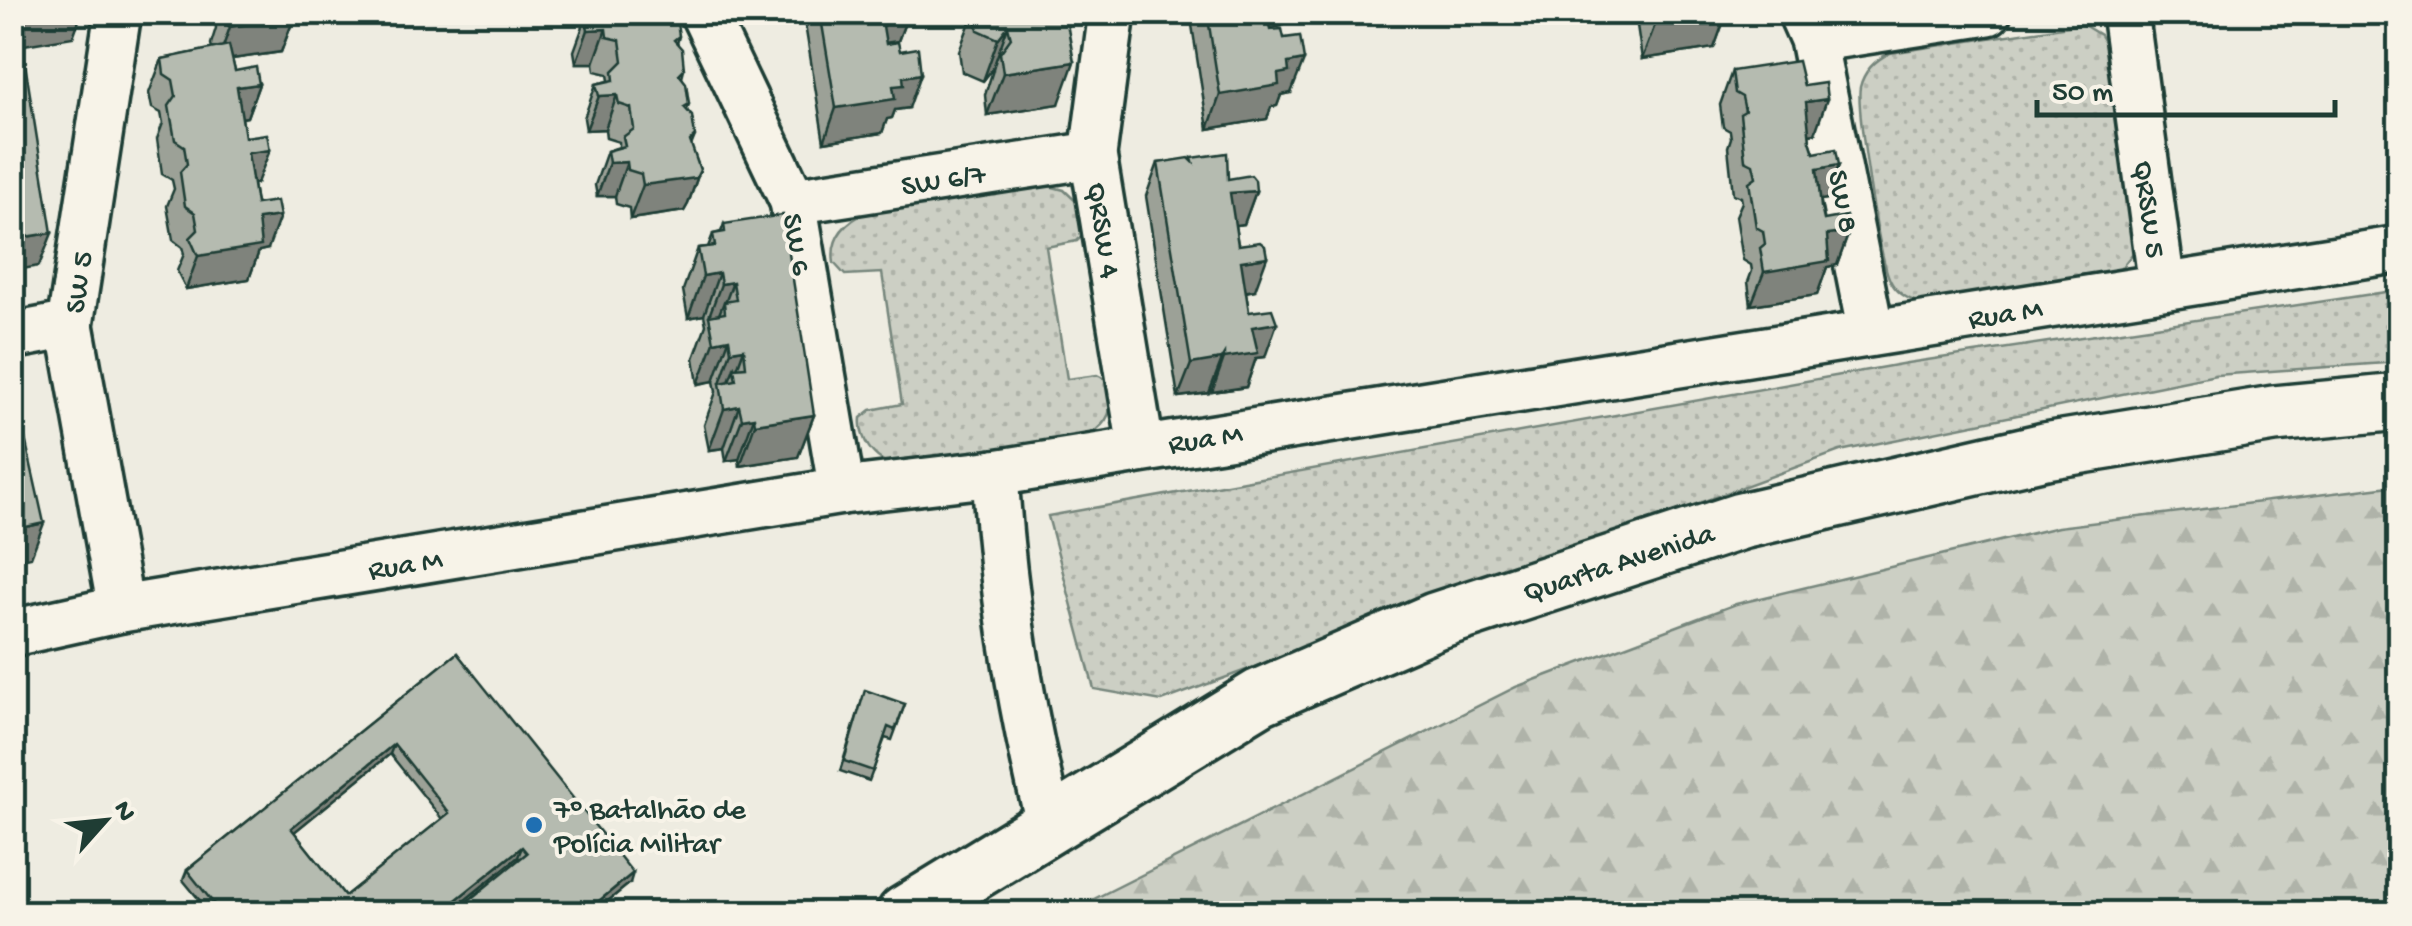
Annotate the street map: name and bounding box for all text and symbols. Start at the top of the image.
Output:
scale bar [2037,55,2334,117]
text: 50 m [2052,77,2113,112]
street label: SW 6/7 [899,158,990,206]
street label: QRSW 5 [2122,159,2171,261]
street label: SW 8 [1817,168,1864,236]
street label: QRSW 4 [1076,180,1125,281]
street label: SW 6 [772,211,817,279]
street label: SW 5 [60,249,103,316]
street label: Rua M [1966,293,2045,340]
street label: Rua M [1166,418,1245,465]
street label: Quarta Avenida [1519,517,1721,613]
street label: Rua M [366,544,445,591]
north arrow [55,771,155,871]
place label: 7º Batalhão de Polícia Militar [553,795,746,864]
text: N [104,796,142,827]
marker: 7º Batalhão de Polícia Militar [523,814,545,836]

